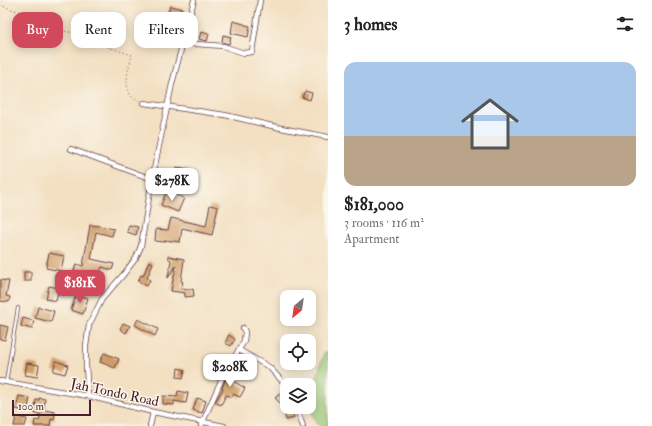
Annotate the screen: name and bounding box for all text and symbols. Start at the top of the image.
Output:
chip: Buy [12,12,63,48]
chip: Rent [71,12,126,48]
chip: Filters [134,12,198,48]
icon: filters [614,13,636,35]
text: 3 homes [344,14,397,35]
icon: home [454,88,526,160]
pin: $278K [144,168,200,202]
text: $278K [154,173,190,189]
text: $181,000 [344,194,404,215]
text: 3 rooms · 116 m² [344,215,424,231]
text: Apartment [344,231,400,247]
pin: $181K [52,270,108,304]
text: $181K [64,275,96,291]
north arrow [280,290,316,326]
map controls [280,290,316,414]
button: locate [280,334,316,370]
pin: $208K [202,354,258,388]
text: $208K [212,359,248,375]
street label: Jah Tondo Road [68,375,161,410]
button: layers [280,378,316,414]
scale bar [12,398,91,417]
text: 100 m [18,400,44,413]

